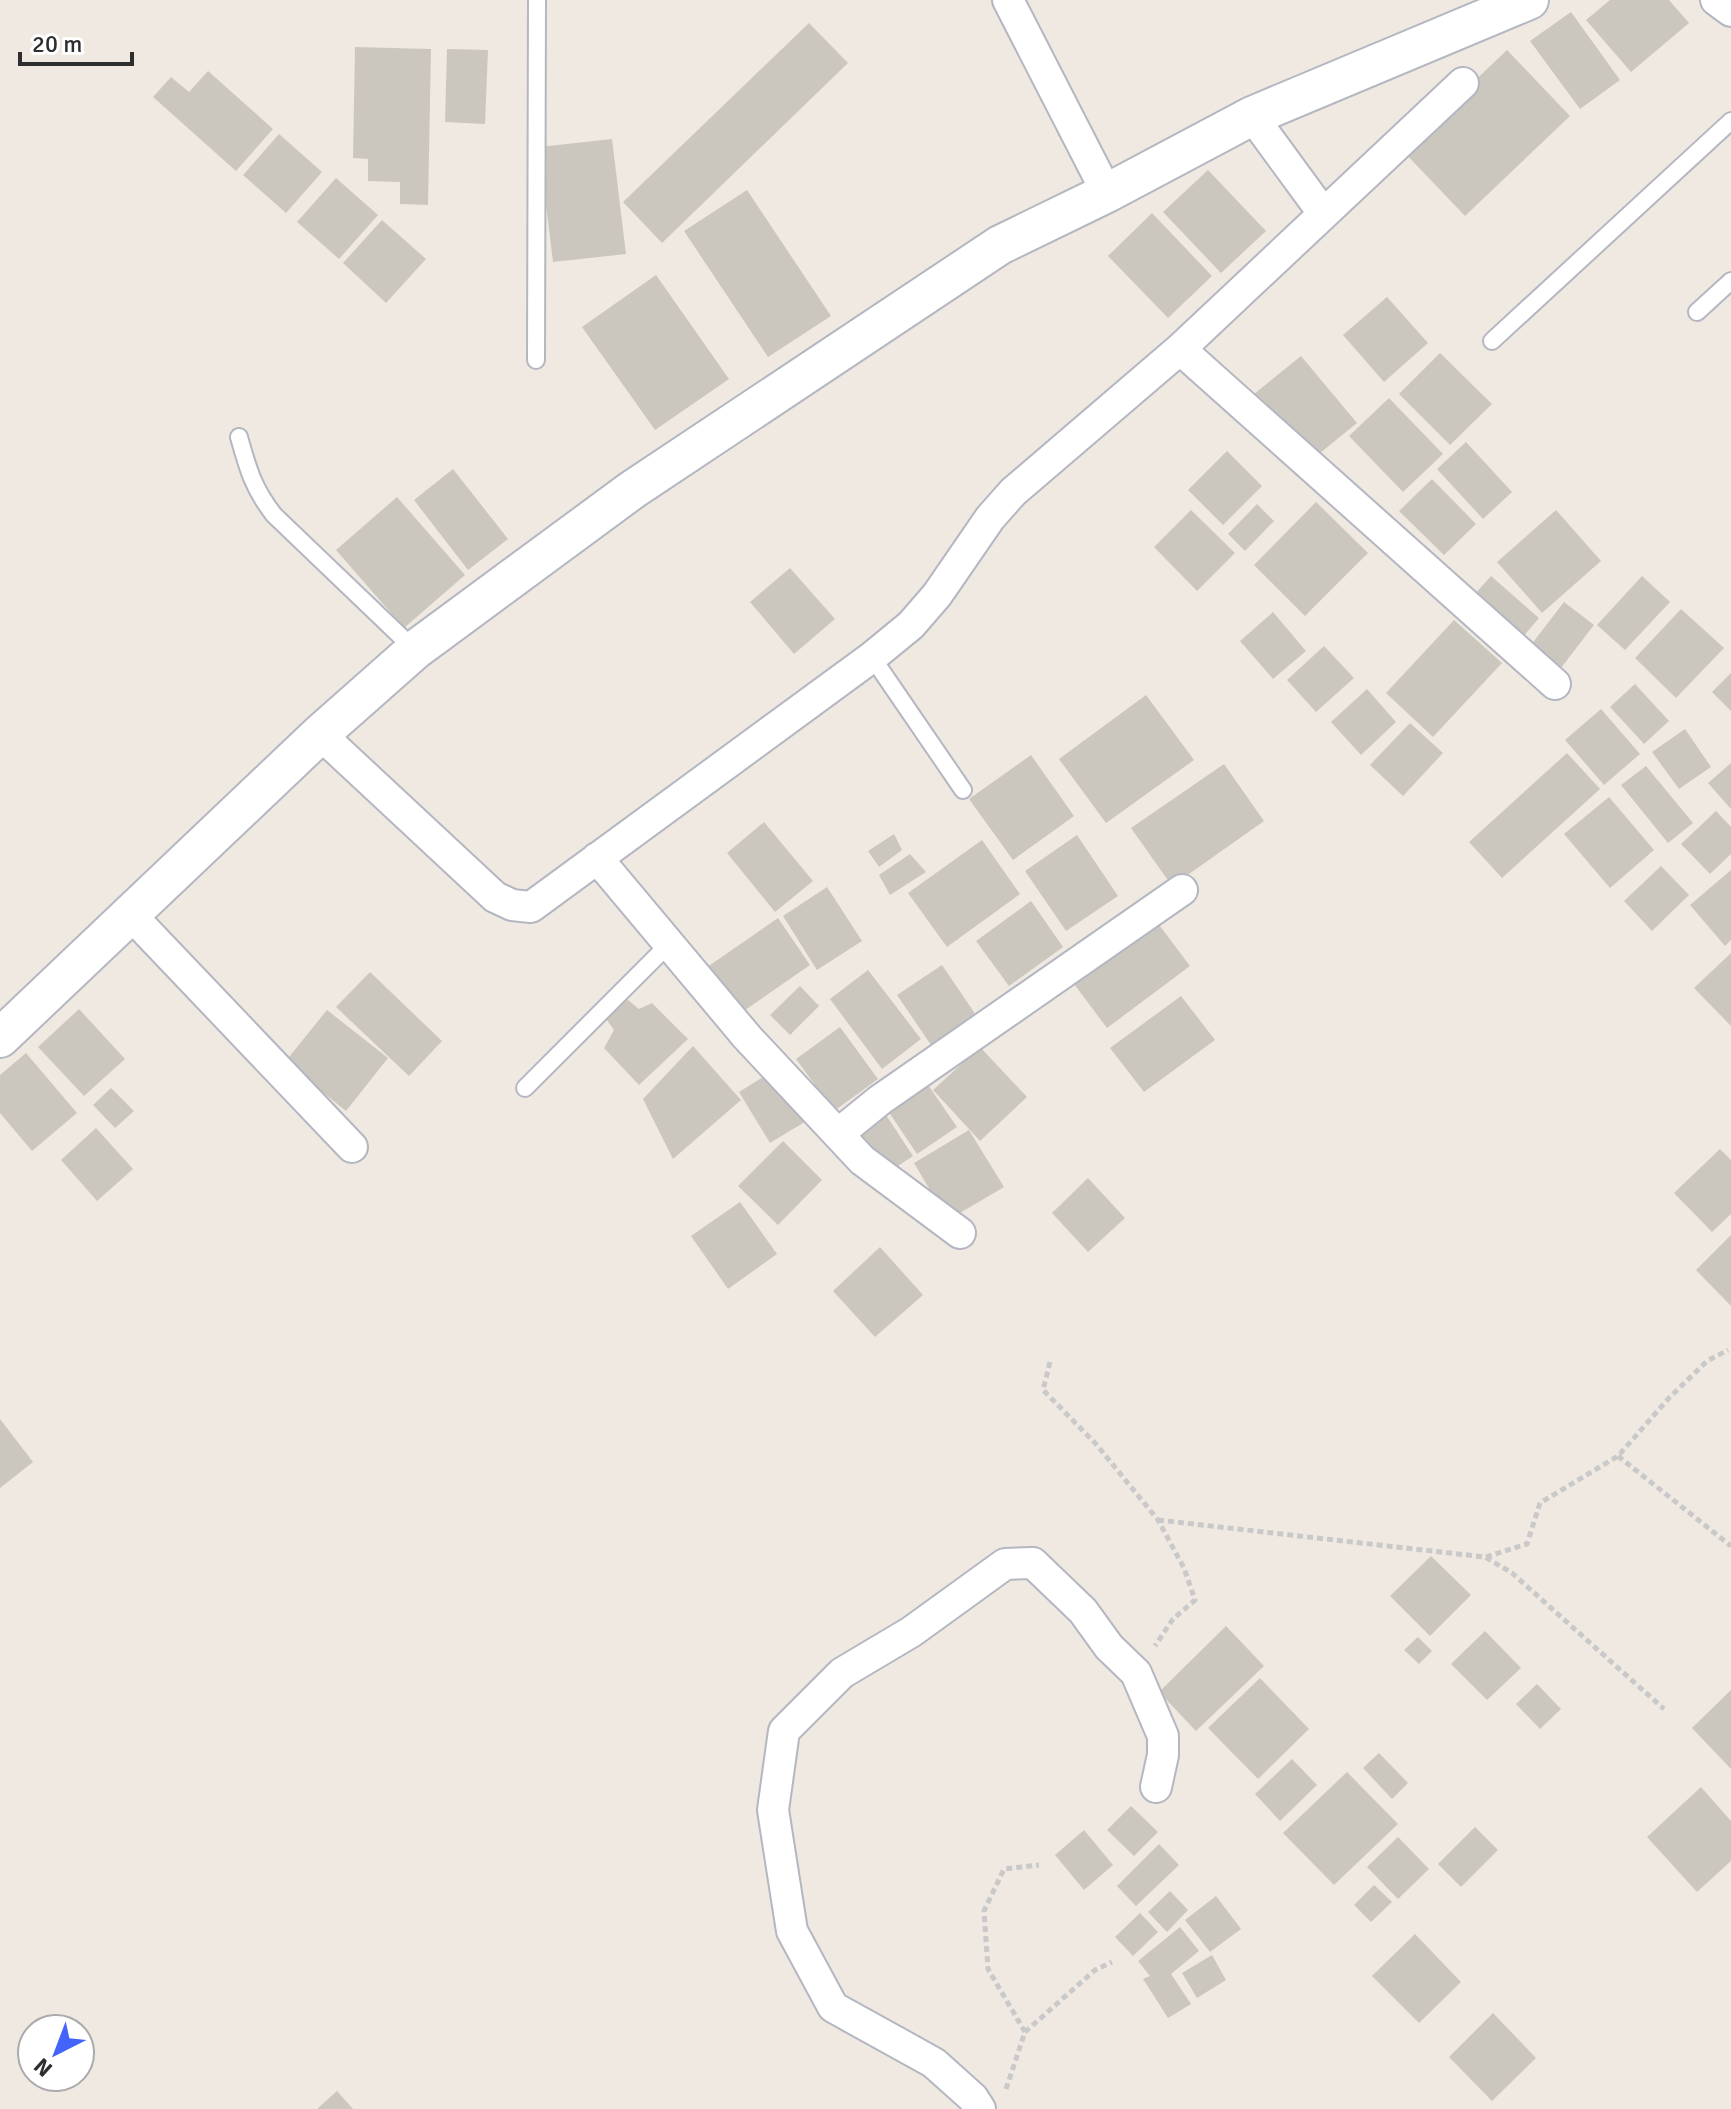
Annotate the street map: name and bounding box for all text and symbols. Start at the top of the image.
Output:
scale bar [20,16,132,66]
text: 20 m [32,29,82,59]
north arrow [16,2013,96,2093]
text: N [28,2052,58,2083]

